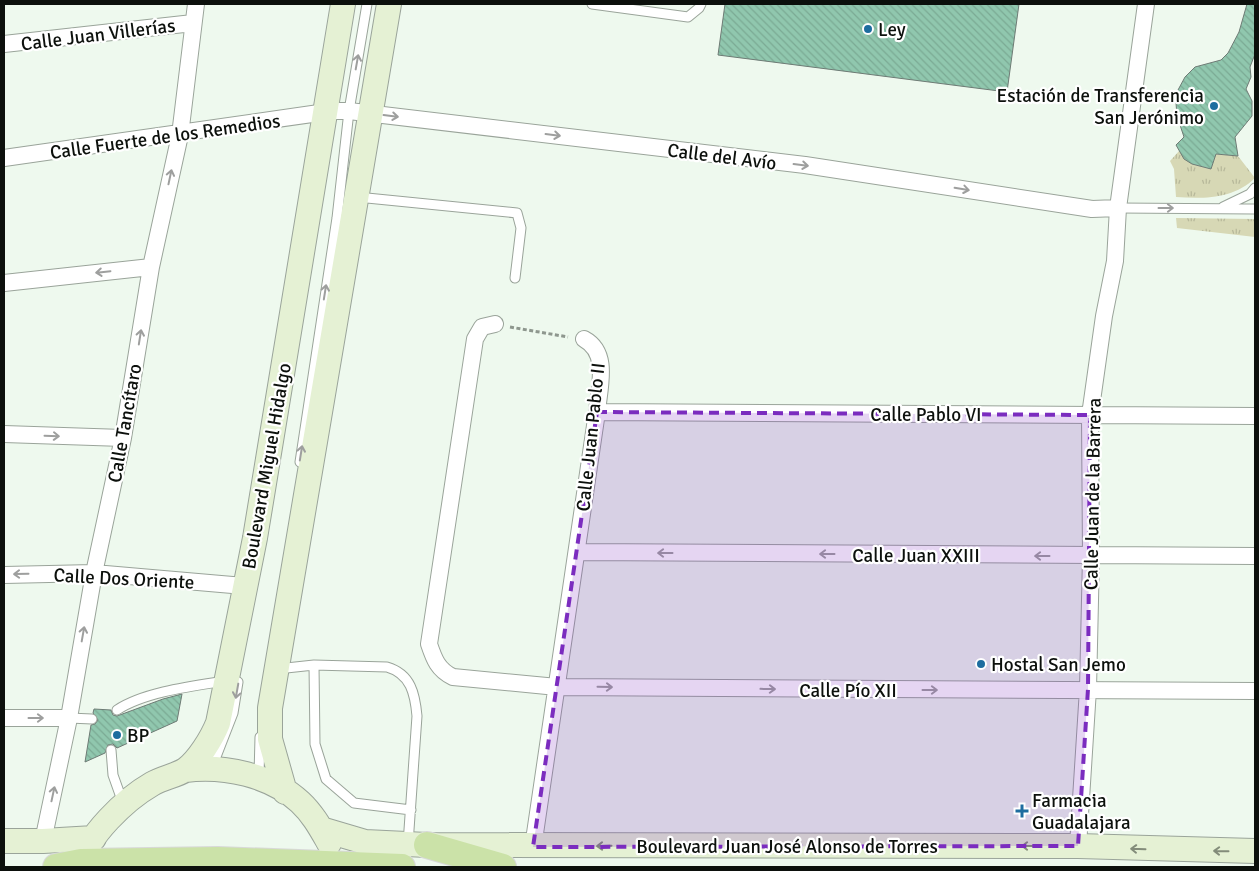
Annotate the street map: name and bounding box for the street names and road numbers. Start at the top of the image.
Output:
street label: Calle Juan Villerías [20,14,177,56]
street label: Calle Fuerte de los Remedios [48,109,282,165]
street label: Calle del Avío [666,138,778,176]
street label: Boulevard Miguel Hidalgo [237,361,297,571]
street label: Calle Tancítaro [103,362,147,485]
street label: Calle Juan Pablo II [571,362,611,513]
street label: Calle Juan de la Barrera [1079,398,1107,590]
street label: Calle Pablo VI [870,403,982,427]
street label: Calle Juan XXIII [852,544,980,568]
street label: Calle Dos Oriente [53,563,195,595]
street label: Calle Pío XII [799,679,897,703]
street label: Boulevard Juan José Alonso de Torres [636,835,938,859]

